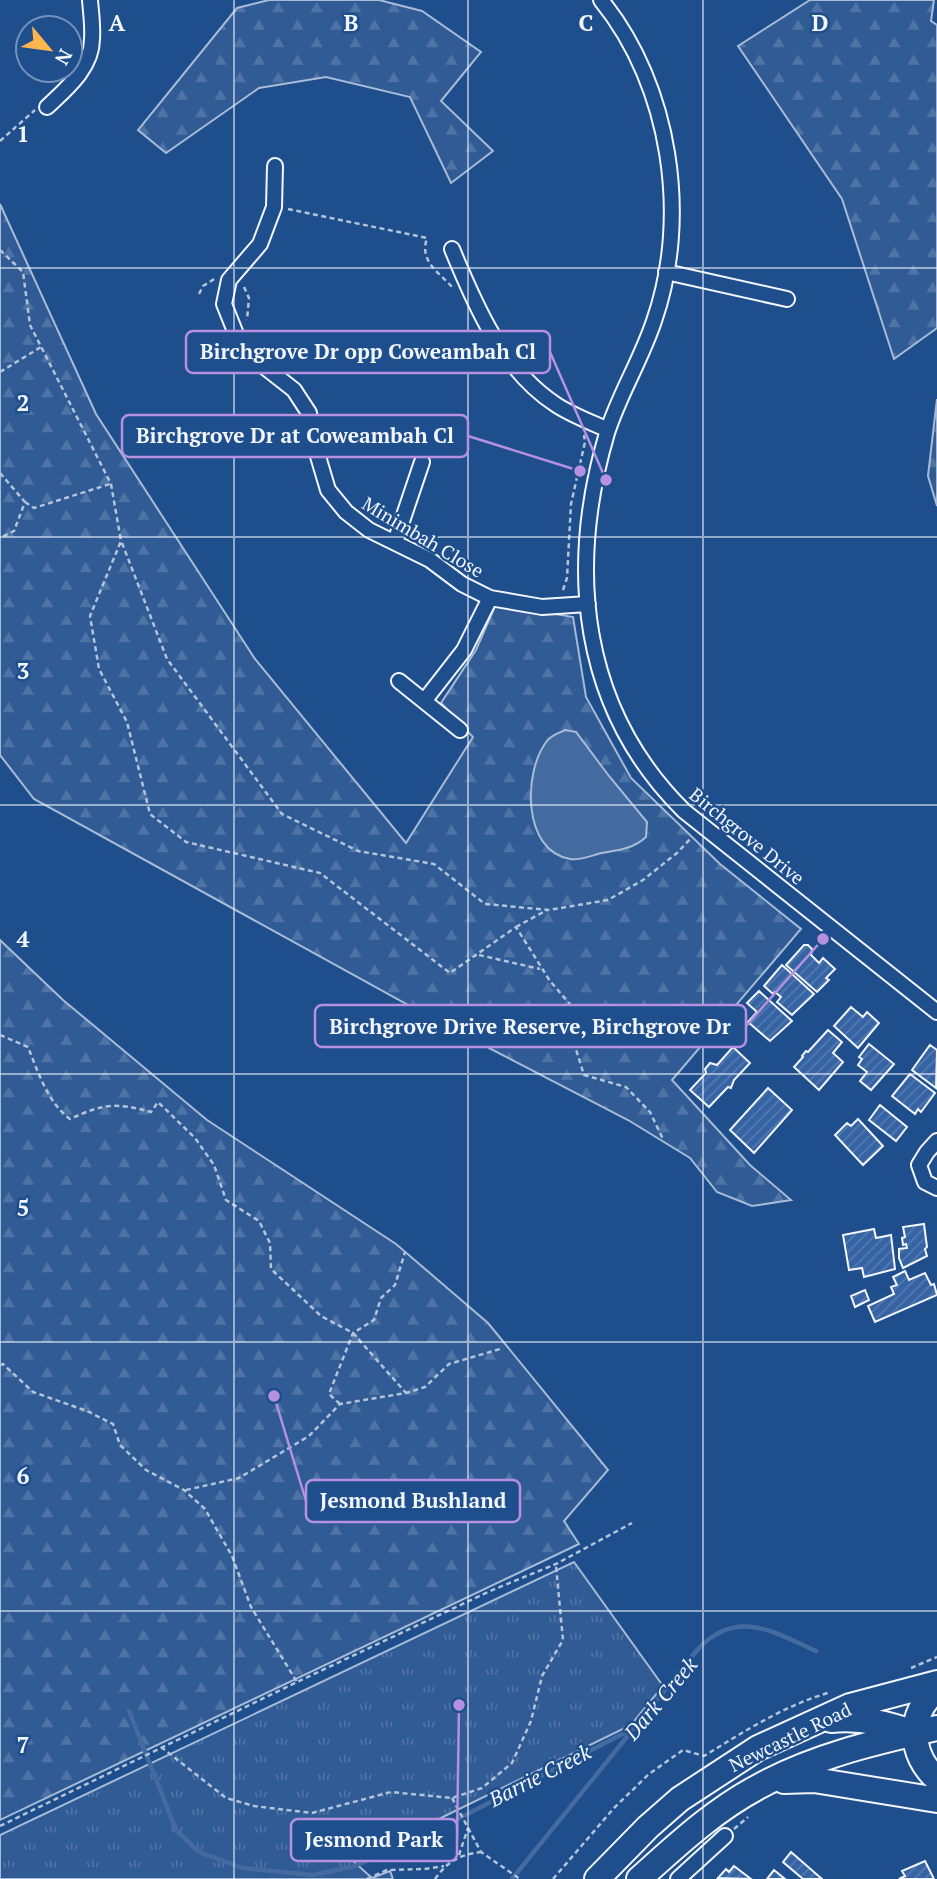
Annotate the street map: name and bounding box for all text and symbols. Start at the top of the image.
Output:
text: A [109,7,126,38]
text: B [344,7,359,38]
text: C [579,7,594,38]
text: D [812,7,829,38]
north arrow [14,14,84,84]
text: N [50,45,79,70]
text: 1 [17,118,30,149]
callout: Birchgrove Dr opp Coweambah Cl [186,331,550,373]
text: Birchgrove Dr opp Coweambah Cl [200,337,536,365]
text: 2 [17,387,30,418]
callout: Birchgrove Dr at Coweambah Cl [122,415,468,457]
text: Birchgrove Dr at Coweambah Cl [136,421,454,449]
street label: Minimbah Close [358,490,489,583]
text: 3 [17,655,30,686]
street label: Birchgrove Drive [685,782,810,890]
text: 4 [17,923,30,954]
callout: Birchgrove Drive Reserve, Birchgrove Dr [315,1005,746,1047]
text: Birchgrove Drive Reserve, Birchgrove Dr [329,1012,731,1040]
text: 5 [17,1192,30,1223]
text: 6 [17,1460,30,1491]
callout: Jesmond Bushland [306,1480,520,1522]
text: Jesmond Bushland [320,1486,507,1514]
water label: Dark Creek [617,1650,704,1746]
street label: Newcastle Road [725,1696,855,1777]
text: 7 [17,1729,30,1760]
water label: Barrie Creek [483,1737,596,1813]
callout: Jesmond Park [291,1819,457,1861]
text: Jesmond Park [305,1825,444,1853]

